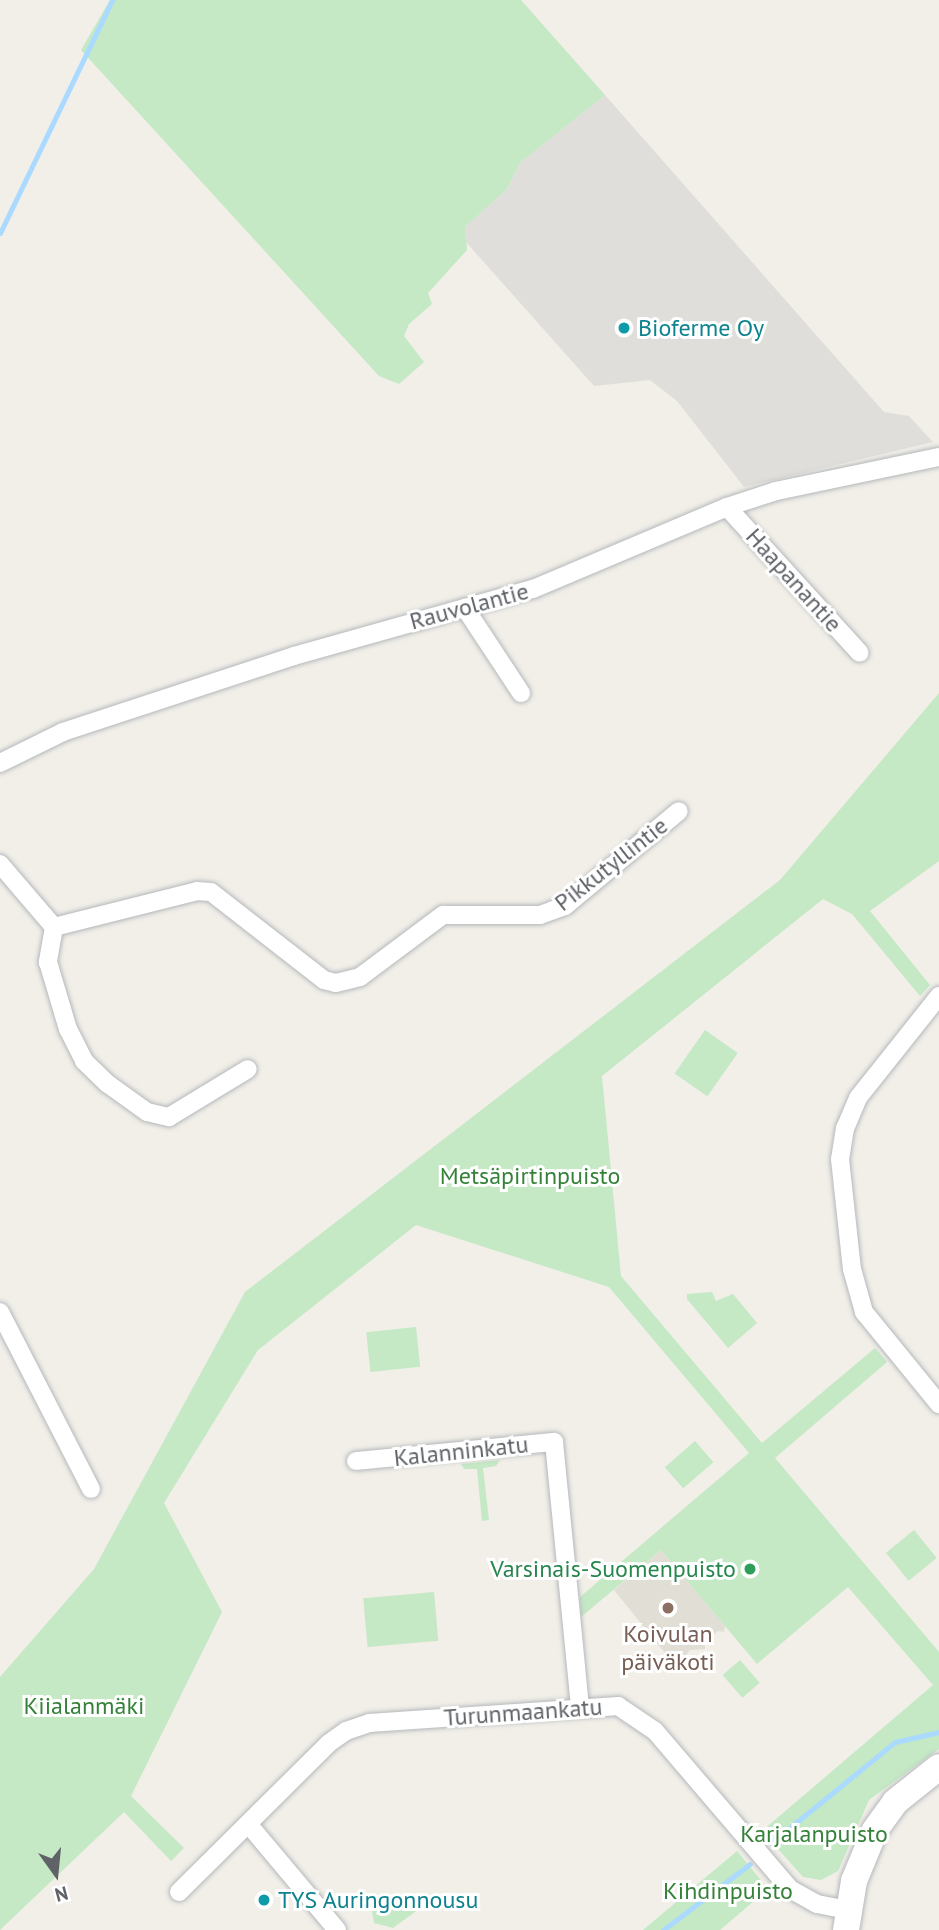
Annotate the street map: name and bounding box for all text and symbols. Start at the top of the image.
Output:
place label: Bioferme Oy [638,314,764,342]
marker: Bioferme Oy [616,320,632,336]
street label: Haapanantie [740,522,848,638]
street label: Rauvolantie [406,576,532,636]
street label: Pikkutyllintie [549,811,673,917]
park label: Metsäpirtinpuisto [440,1162,620,1190]
street label: Kalanninkatu [392,1430,530,1472]
place label: Varsinais-Suomenpuisto [490,1555,736,1583]
marker: Varsinais-Suomenpuisto [742,1561,758,1577]
marker: Koivulan päiväkoti [660,1600,676,1616]
place label: Koivulan päiväkoti [621,1620,715,1676]
park label: Kiialanmäki [24,1692,144,1720]
street label: Turunmaankatu [443,1692,603,1732]
park label: Karjalanpuisto [740,1820,888,1848]
north arrow [21,1839,91,1909]
park label: Kihdinpuisto [663,1877,793,1905]
text: N [52,1881,71,1907]
place label: TYS Auringonnousu [278,1886,479,1914]
marker: TYS Auringonnousu [256,1892,272,1908]

